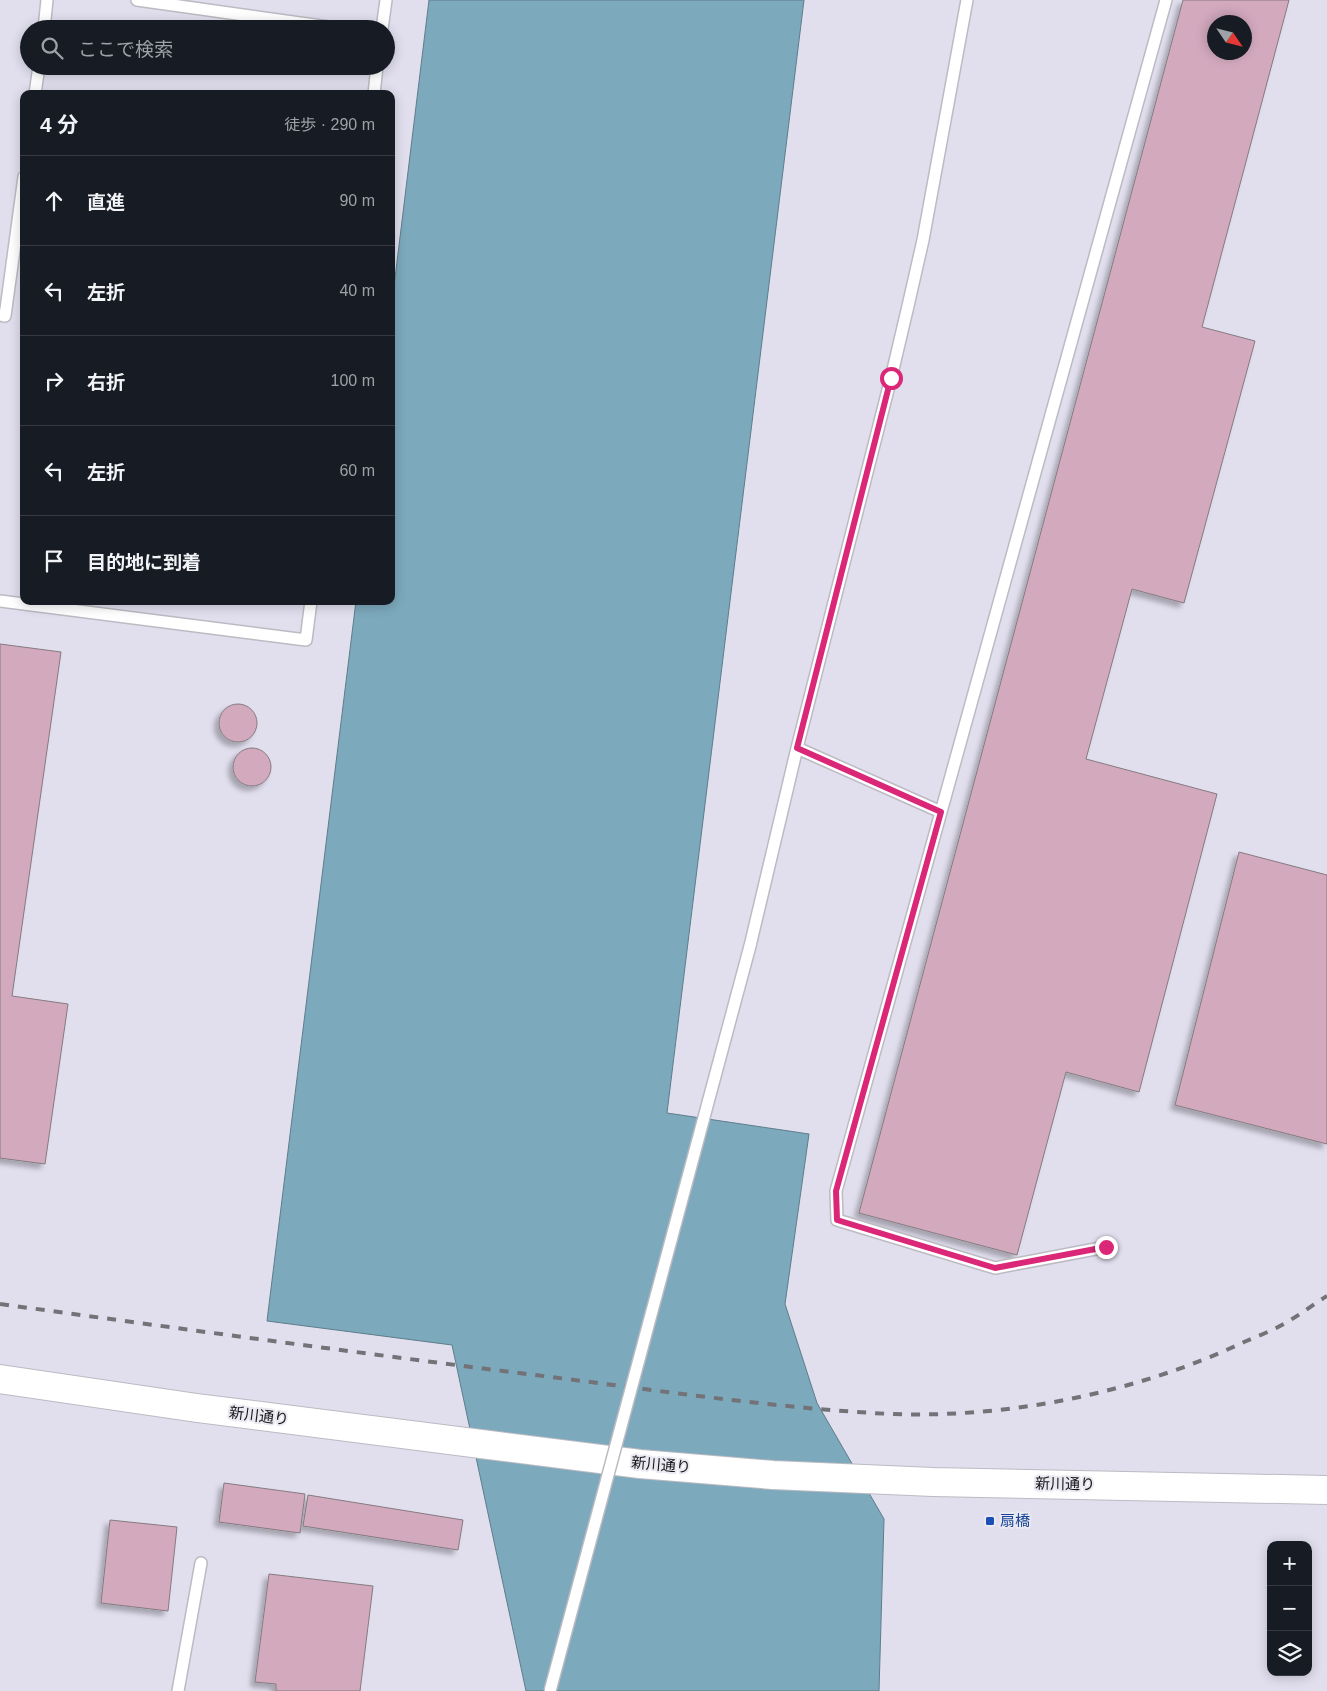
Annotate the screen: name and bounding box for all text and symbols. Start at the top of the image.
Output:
north arrow [1207,15,1252,60]
search box [20,20,395,75]
icon: search [38,34,66,62]
text: ここで検索 [78,39,173,60]
text: 4 分 [40,113,79,136]
text: 徒歩 · 290 m [284,116,375,133]
icon: ahead [40,187,68,215]
text: 直進 [87,192,125,213]
text: 90 m [339,192,375,209]
icon: left [40,277,68,305]
text: 左折 [87,282,125,303]
text: 40 m [339,282,375,299]
icon: right [40,367,68,395]
route start [880,367,903,390]
text: 右折 [87,372,125,393]
text: 100 m [331,372,375,389]
icon: left [40,457,68,485]
text: 左折 [87,462,125,483]
text: 60 m [339,462,375,479]
icon: arrive [40,547,68,575]
text: 目的地に到着 [87,552,201,573]
route end [1095,1236,1118,1259]
street label: 新川通り [228,1403,290,1428]
street label: 新川通り [630,1453,692,1476]
street label: 新川通り [1035,1474,1095,1493]
place label: 扇橋 [1000,1512,1030,1529]
marker: 扇橋 [984,1515,996,1527]
map controls [1267,1541,1312,1676]
button: + [1267,1541,1312,1586]
button: − [1267,1586,1312,1631]
button: layers [1267,1631,1312,1676]

